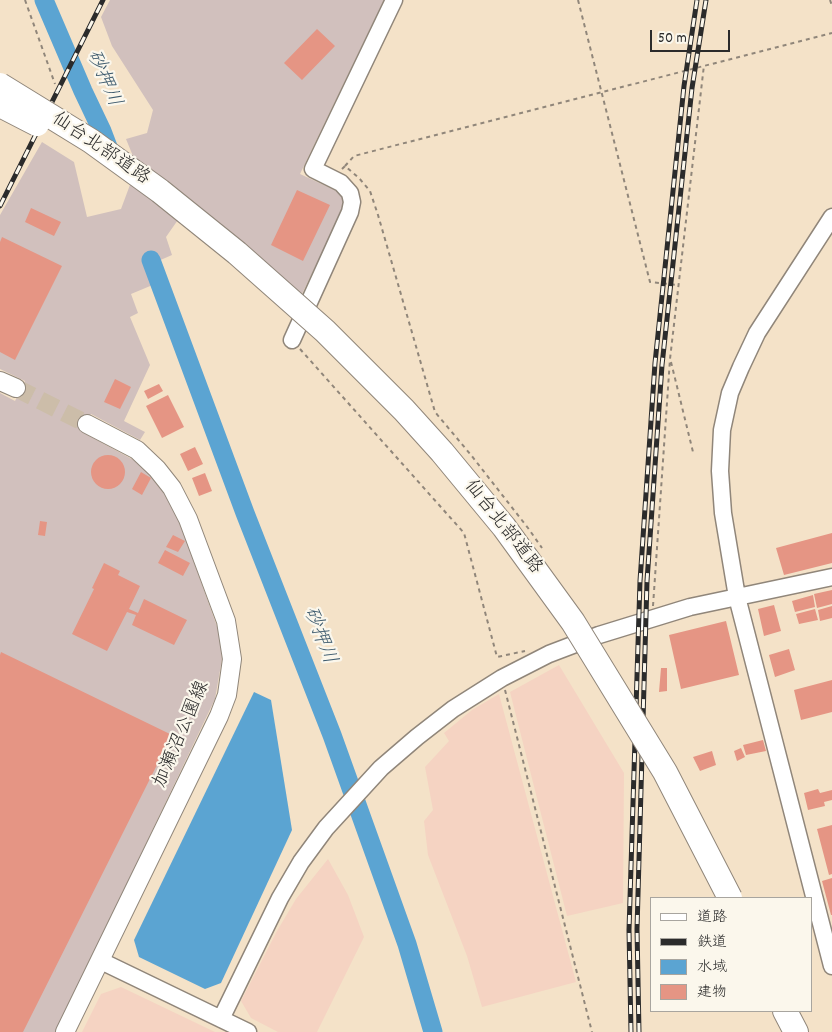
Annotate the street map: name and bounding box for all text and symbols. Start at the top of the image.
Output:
scale bar [652,20,732,52]
text: 50 m [658,28,687,50]
water label: 砂押川 [79,47,125,111]
street label: 仙台北部道路 [46,109,154,191]
street label: 仙台北部道路 [458,476,546,580]
water label: 砂押川 [296,604,340,668]
street label: 加瀬沼公園線 [150,678,216,792]
legend [650,897,812,1012]
text: 道路 [697,907,727,929]
text: 鉄道 [697,932,727,954]
text: 水域 [697,957,727,979]
text: 建物 [697,982,727,1004]

